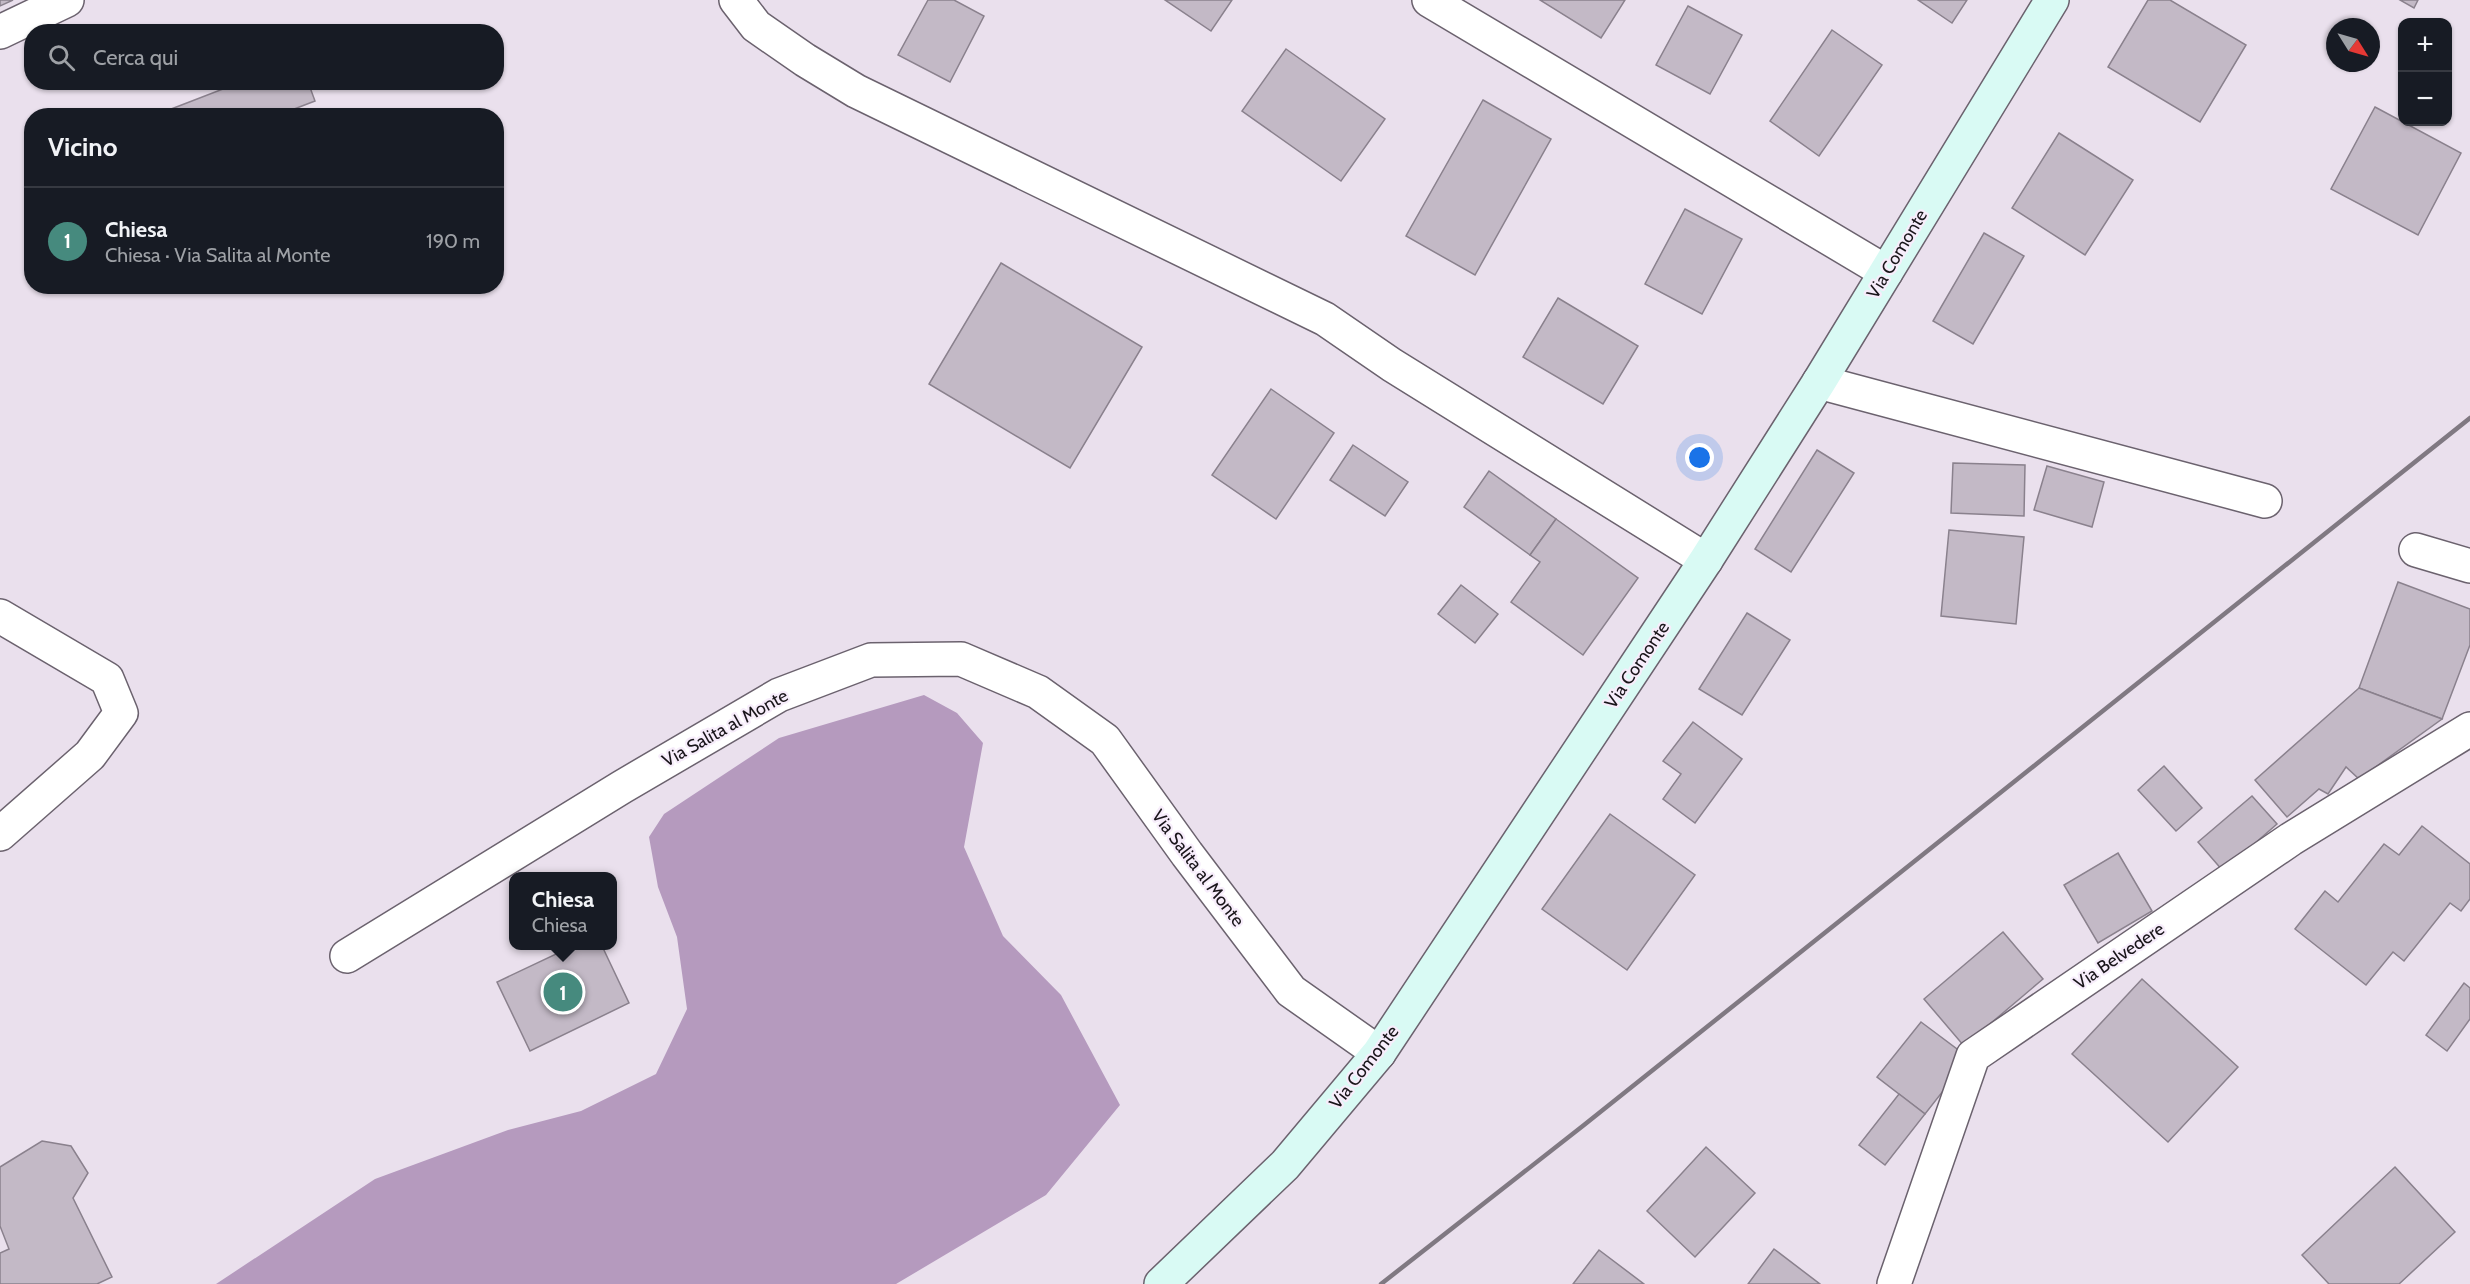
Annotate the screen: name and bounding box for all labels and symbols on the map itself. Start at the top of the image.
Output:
north arrow [2326,18,2380,72]
street label: Via Comonte [1862,206,1932,302]
your location [1685,443,1714,472]
street label: Via Comonte [1600,617,1674,713]
street label: Via Salita al Monte [658,684,792,772]
street label: Via Salita al Monte [1147,805,1249,931]
street label: Via Belvedere [2070,918,2168,994]
pin: 1 [544,970,582,1014]
street label: Via Comonte [1325,1021,1403,1113]

